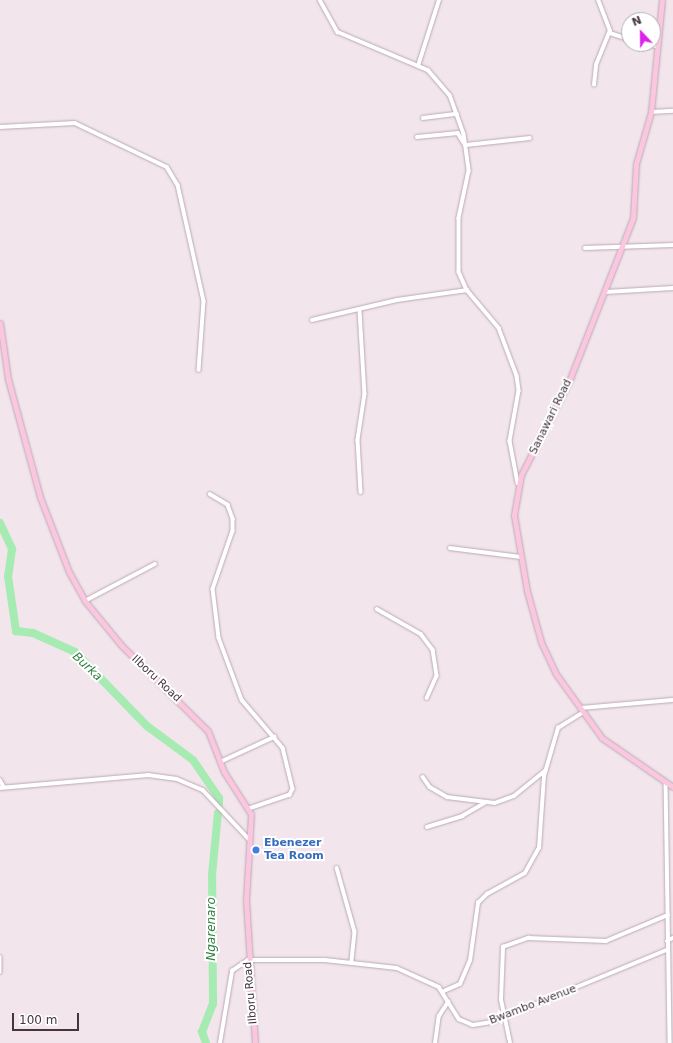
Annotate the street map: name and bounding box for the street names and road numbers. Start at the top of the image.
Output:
street label: Sanawari Road [527,377,575,457]
street label: Ilboru Road [129,653,183,705]
street label: Ilboru Road [242,961,260,1025]
street label: Bwambo Avenue [488,982,578,1028]

